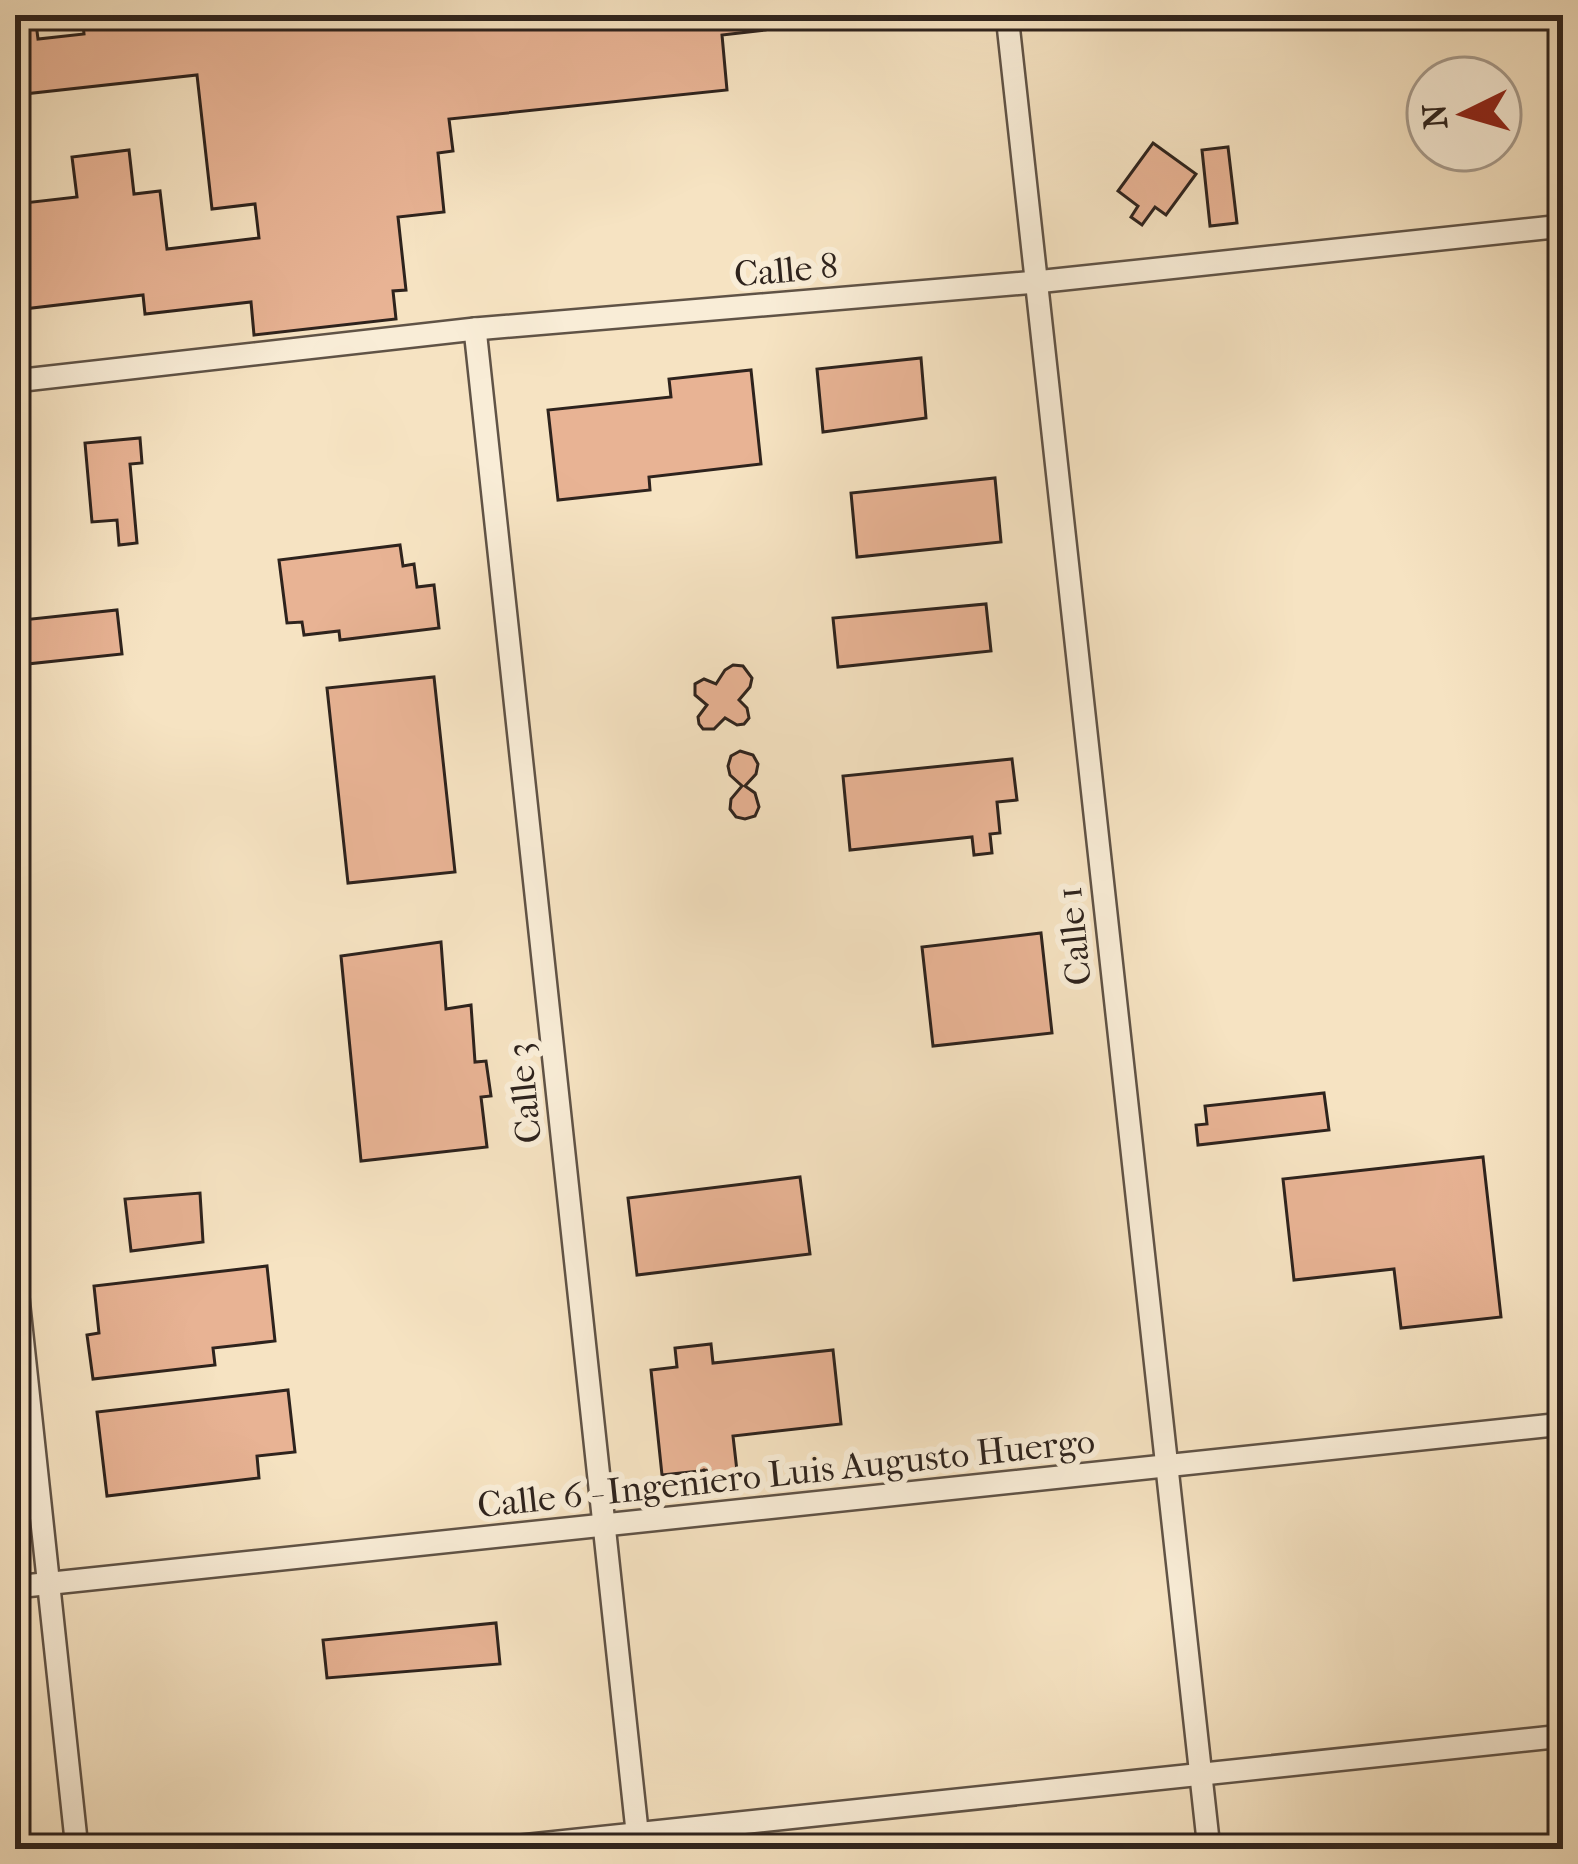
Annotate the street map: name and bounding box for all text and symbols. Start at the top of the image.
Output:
north arrow [1404,54,1524,174]
text: N [1415,102,1456,131]
street label: Calle 8 [732,245,840,295]
street label: Calle 1 [1048,885,1100,987]
street label: Calle 3 [498,1041,550,1145]
street label: Calle 6 - Ingeniero Luis Augusto Huergo [475,1420,1097,1526]

